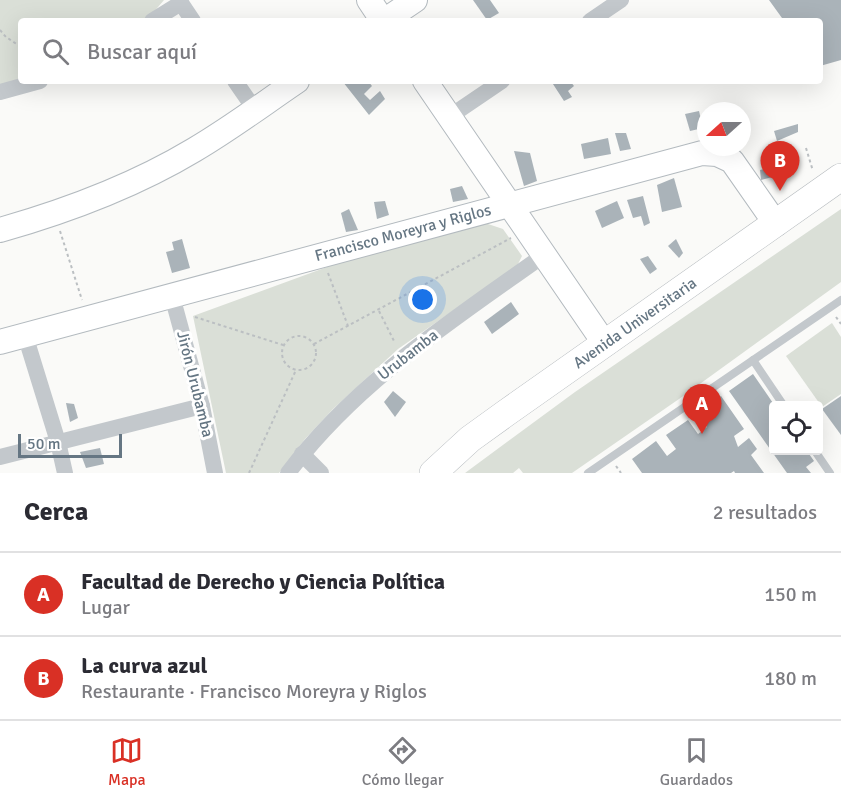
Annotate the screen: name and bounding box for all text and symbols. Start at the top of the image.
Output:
search box [18,18,823,84]
icon: search [39,35,72,68]
text: Buscar aquí [87,38,197,65]
north arrow [697,102,751,156]
pin: B [760,142,800,191]
street label: Francisco Moreyra y Riglos [313,200,493,266]
street label: Avenida Universitaria [569,273,701,373]
your location [408,285,437,314]
street label: Urubamba [374,325,442,385]
street label: Jirón Urubamba [172,329,218,439]
pin: A [682,384,722,434]
map controls [769,401,823,455]
button: locate [769,401,823,455]
scale bar [18,431,122,459]
text: 50 m [27,434,61,454]
text: Cerca [24,496,88,528]
text: 2 resultados [713,500,817,525]
text: Facultad de Derecho y Ciencia Política [81,568,445,595]
text: A [37,582,50,607]
text: 150 m [764,582,817,607]
text: Lugar [81,595,130,620]
text: La curva azul [81,652,207,679]
text: B [37,666,50,691]
text: 180 m [764,666,817,691]
text: Restaurante · Francisco Moreyra y Riglos [81,679,427,704]
tab: Mapa [108,734,146,790]
tab: Cómo llegar [362,734,444,790]
tab: Guardados [660,734,733,790]

